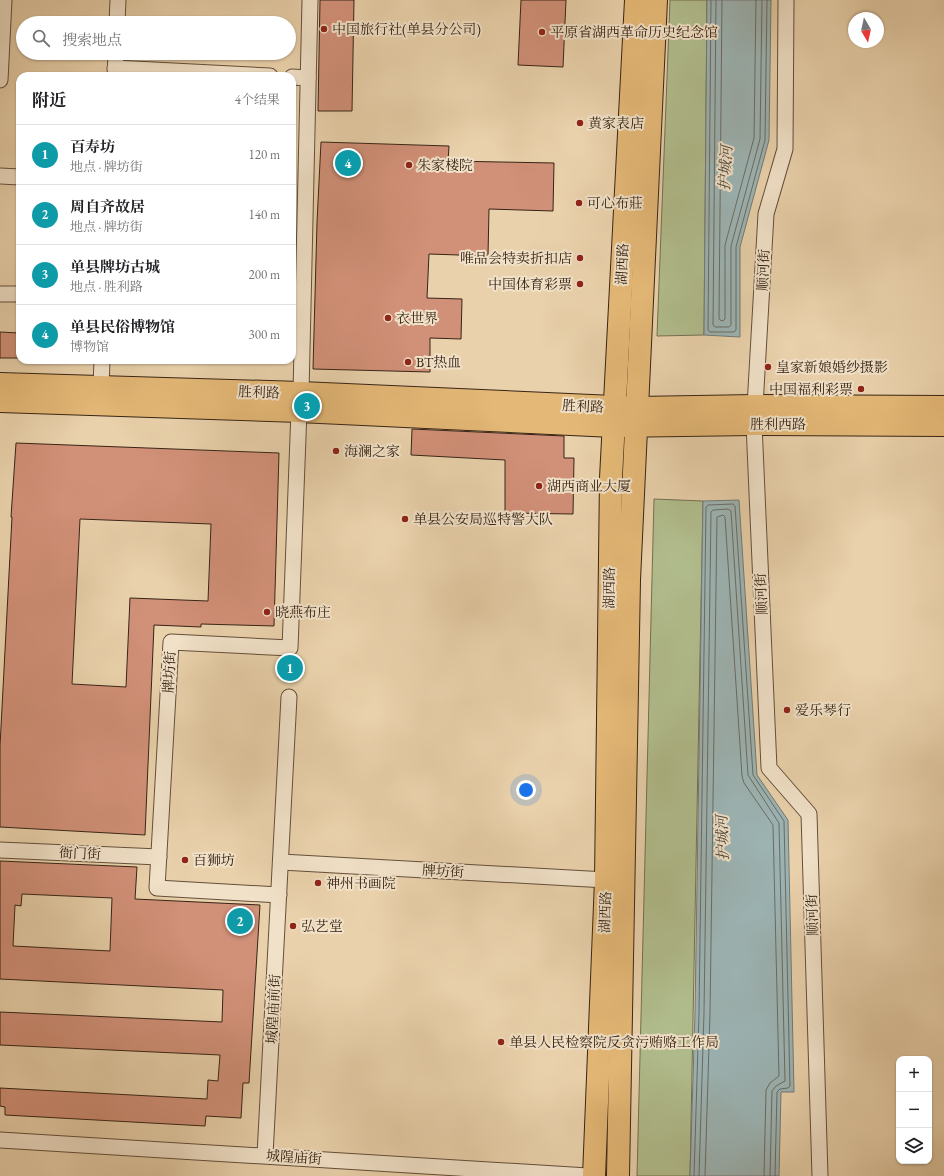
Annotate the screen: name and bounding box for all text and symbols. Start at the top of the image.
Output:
north arrow [848,12,884,48]
search box [16,16,296,60]
place label: 中国旅行社(单县分公司) [332,20,481,38]
place label: 平原省湖西革命历史纪念馆 [550,23,718,41]
marker: 中国旅行社(单县分公司) [319,24,329,34]
icon: search [30,27,52,49]
marker: 平原省湖西革命历史纪念馆 [537,27,547,37]
text: 搜索地点 [62,30,122,49]
text: 附近 [32,89,66,111]
text: 4个结果 [235,91,280,108]
place label: 黄家表店 [588,114,644,132]
marker: 黄家表店 [575,118,585,128]
text: 百寿坊 [70,137,115,156]
water label: 护城河 [714,142,736,191]
text: 1 [42,146,48,163]
text: 120 m [249,146,280,163]
pin: 4 [335,148,361,178]
place label: 朱家楼院 [417,156,473,174]
text: 地点 · 牌坊街 [70,158,143,175]
marker: 朱家楼院 [404,160,414,170]
place label: 可心布莊 [587,194,643,212]
text: 周自齐故居 [70,197,145,216]
marker: 可心布莊 [574,198,584,208]
text: 2 [42,206,48,223]
text: 140 m [249,206,280,223]
text: 地点 · 牌坊街 [70,218,143,235]
street label: 湖西路 [612,243,632,285]
place label: 唯品会特卖折扣店 [460,249,572,267]
street label: 顺河街 [753,249,773,291]
marker: 唯品会特卖折扣店 [575,253,585,263]
text: 单县牌坊古城 [70,257,160,276]
text: 3 [42,266,48,283]
text: 200 m [249,266,280,283]
place label: 中国体育彩票 [488,275,572,293]
text: 地点 · 胜利路 [70,278,143,295]
marker: 中国体育彩票 [575,279,585,289]
place label: 衣世界 [396,309,438,327]
marker: 衣世界 [383,313,393,323]
text: 单县民俗博物馆 [70,317,175,336]
text: 4 [42,326,48,343]
text: 300 m [249,326,280,343]
text: 博物馆 [70,338,109,355]
place label: BT热血 [416,353,461,371]
marker: BT热血 [403,357,413,367]
place label: 皇家新娘婚纱摄影 [776,358,888,376]
marker: 皇家新娘婚纱摄影 [763,362,773,372]
place label: 中国福利彩票 [769,380,853,398]
street label: 胜利路 [238,382,280,402]
marker: 中国福利彩票 [856,384,866,394]
pin: 3 [294,391,320,421]
street label: 胜利路 [562,396,604,416]
street label: 胜利西路 [750,415,806,433]
place label: 海澜之家 [344,442,400,460]
marker: 海澜之家 [331,446,341,456]
place label: 湖西商业大厦 [547,477,631,495]
marker: 湖西商业大厦 [534,481,544,491]
place label: 单县公安局巡特警大队 [413,510,553,528]
marker: 单县公安局巡特警大队 [400,514,410,524]
street label: 湖西路 [600,567,618,609]
street label: 顺河街 [751,573,771,615]
place label: 晓燕布庄 [275,603,331,621]
marker: 晓燕布庄 [262,607,272,617]
street label: 牌坊街 [159,651,179,693]
pin: 1 [277,653,303,683]
place label: 爱乐琴行 [795,701,851,719]
marker: 爱乐琴行 [782,705,792,715]
your location [516,780,536,800]
water label: 护城河 [712,812,732,861]
street label: 衙门街 [59,843,101,863]
place label: 百狮坊 [193,851,235,869]
marker: 百狮坊 [180,855,190,865]
street label: 牌坊街 [422,861,464,881]
place label: 神州书画院 [326,874,396,892]
marker: 神州书画院 [313,878,323,888]
street label: 湖西路 [595,891,615,933]
street label: 顺河街 [802,894,822,936]
pin: 2 [227,906,253,936]
place label: 弘艺堂 [301,917,343,935]
marker: 弘艺堂 [288,921,298,931]
street label: 城隍庙前街 [262,974,284,1044]
place label: 单县人民检察院反贪污贿赂工作局 [509,1033,719,1051]
marker: 单县人民检察院反贪污贿赂工作局 [496,1037,506,1047]
map controls [896,1056,932,1164]
button: + [896,1056,932,1092]
button: − [896,1092,932,1128]
button: layers [896,1128,932,1164]
street label: 城隍庙街 [265,1146,323,1168]

